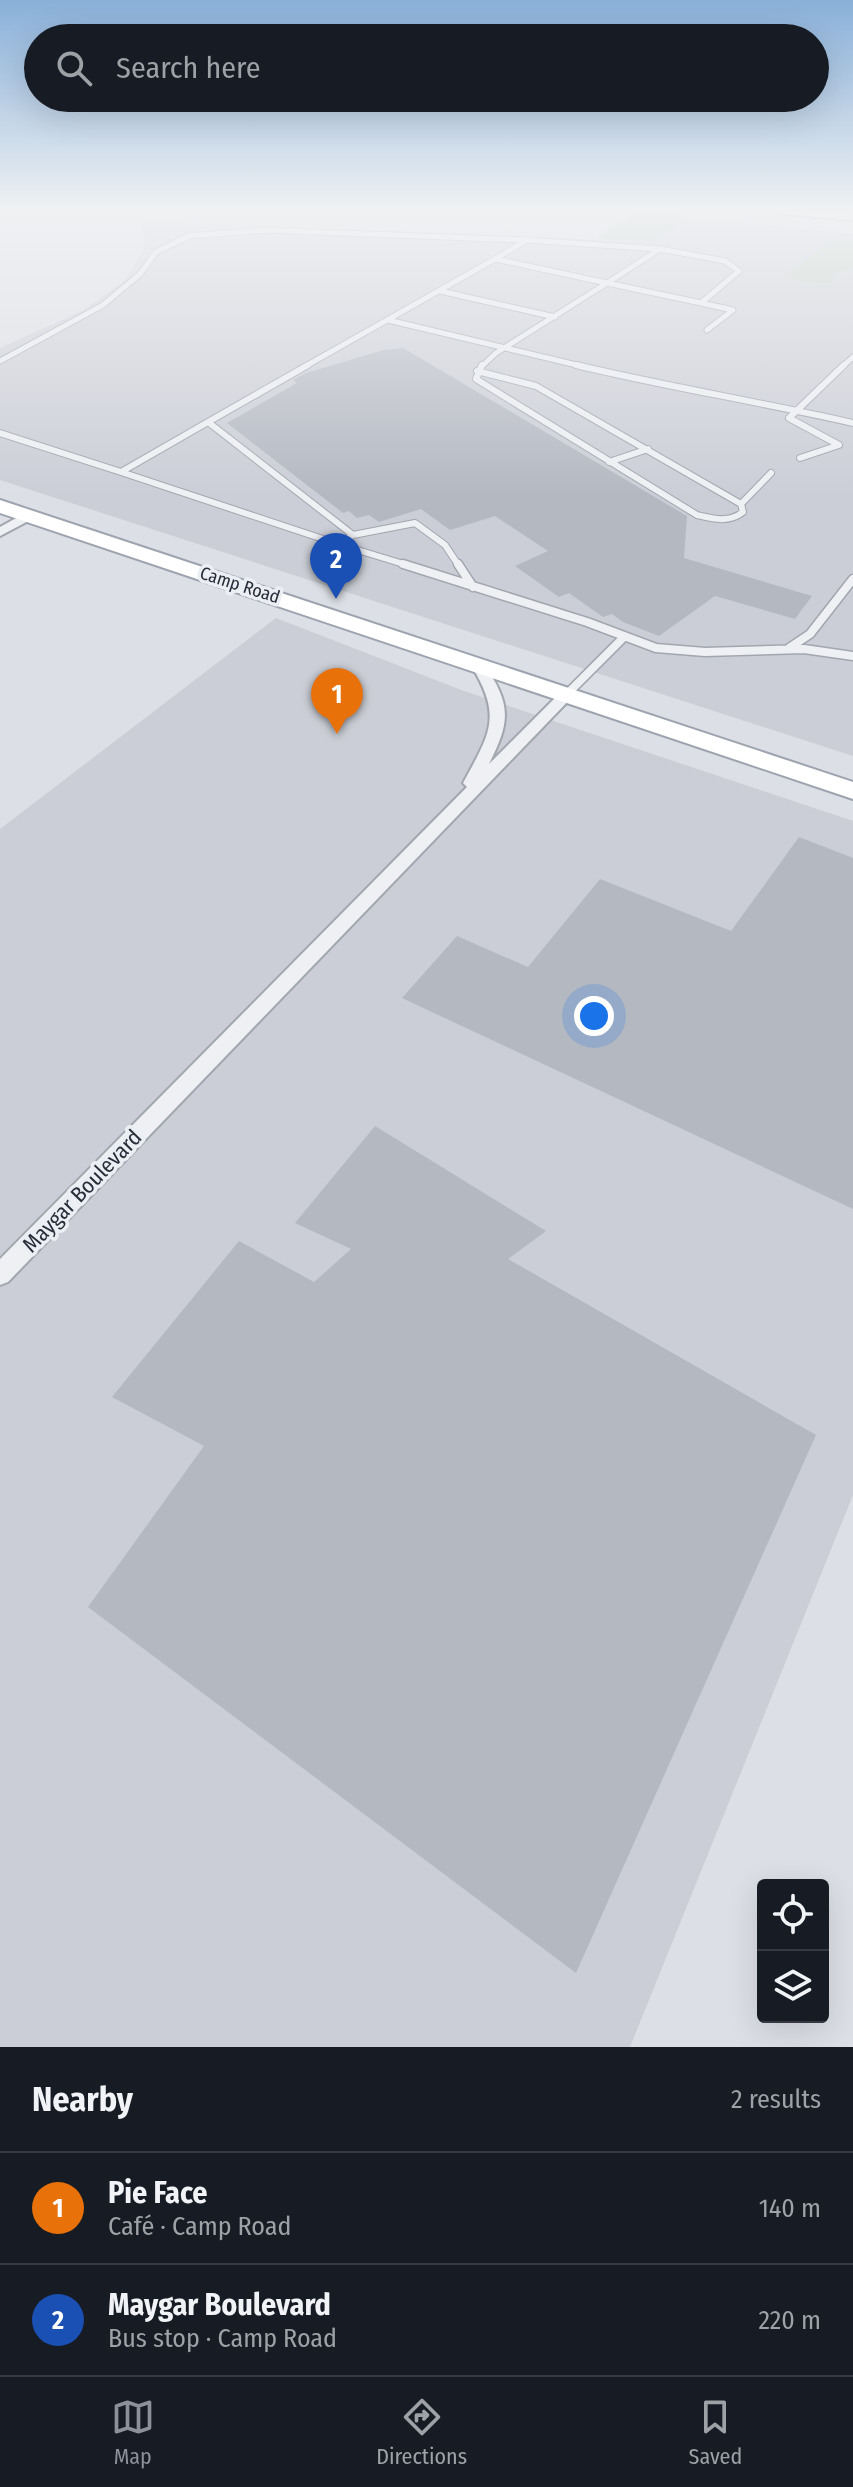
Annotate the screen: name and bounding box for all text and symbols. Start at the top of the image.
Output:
search box [24,24,829,112]
icon: search [52,46,96,90]
text: Search here [116,50,261,86]
pin: 2 [310,533,362,599]
street label: Camp Road [197,562,283,608]
pin: 1 [311,668,363,734]
your location [574,996,614,1036]
street label: Maygar Boulevard [17,1124,147,1258]
map controls [757,1879,829,2023]
button: locate [757,1879,829,1951]
button: layers [757,1951,829,2023]
text: Nearby [32,2079,133,2120]
text: 2 results [731,2084,821,2115]
text: Pie Face [108,2175,208,2211]
text: 1 [53,2193,64,2224]
text: 140 m [759,2193,821,2224]
text: Café · Camp Road [108,2211,291,2242]
text: Maygar Boulevard [108,2287,331,2323]
text: 2 [52,2305,64,2336]
text: 220 m [758,2305,821,2336]
text: Bus stop · Camp Road [108,2323,337,2354]
tab: Map [111,2395,155,2470]
tab: Directions [376,2395,467,2470]
tab: Saved [689,2395,742,2470]

